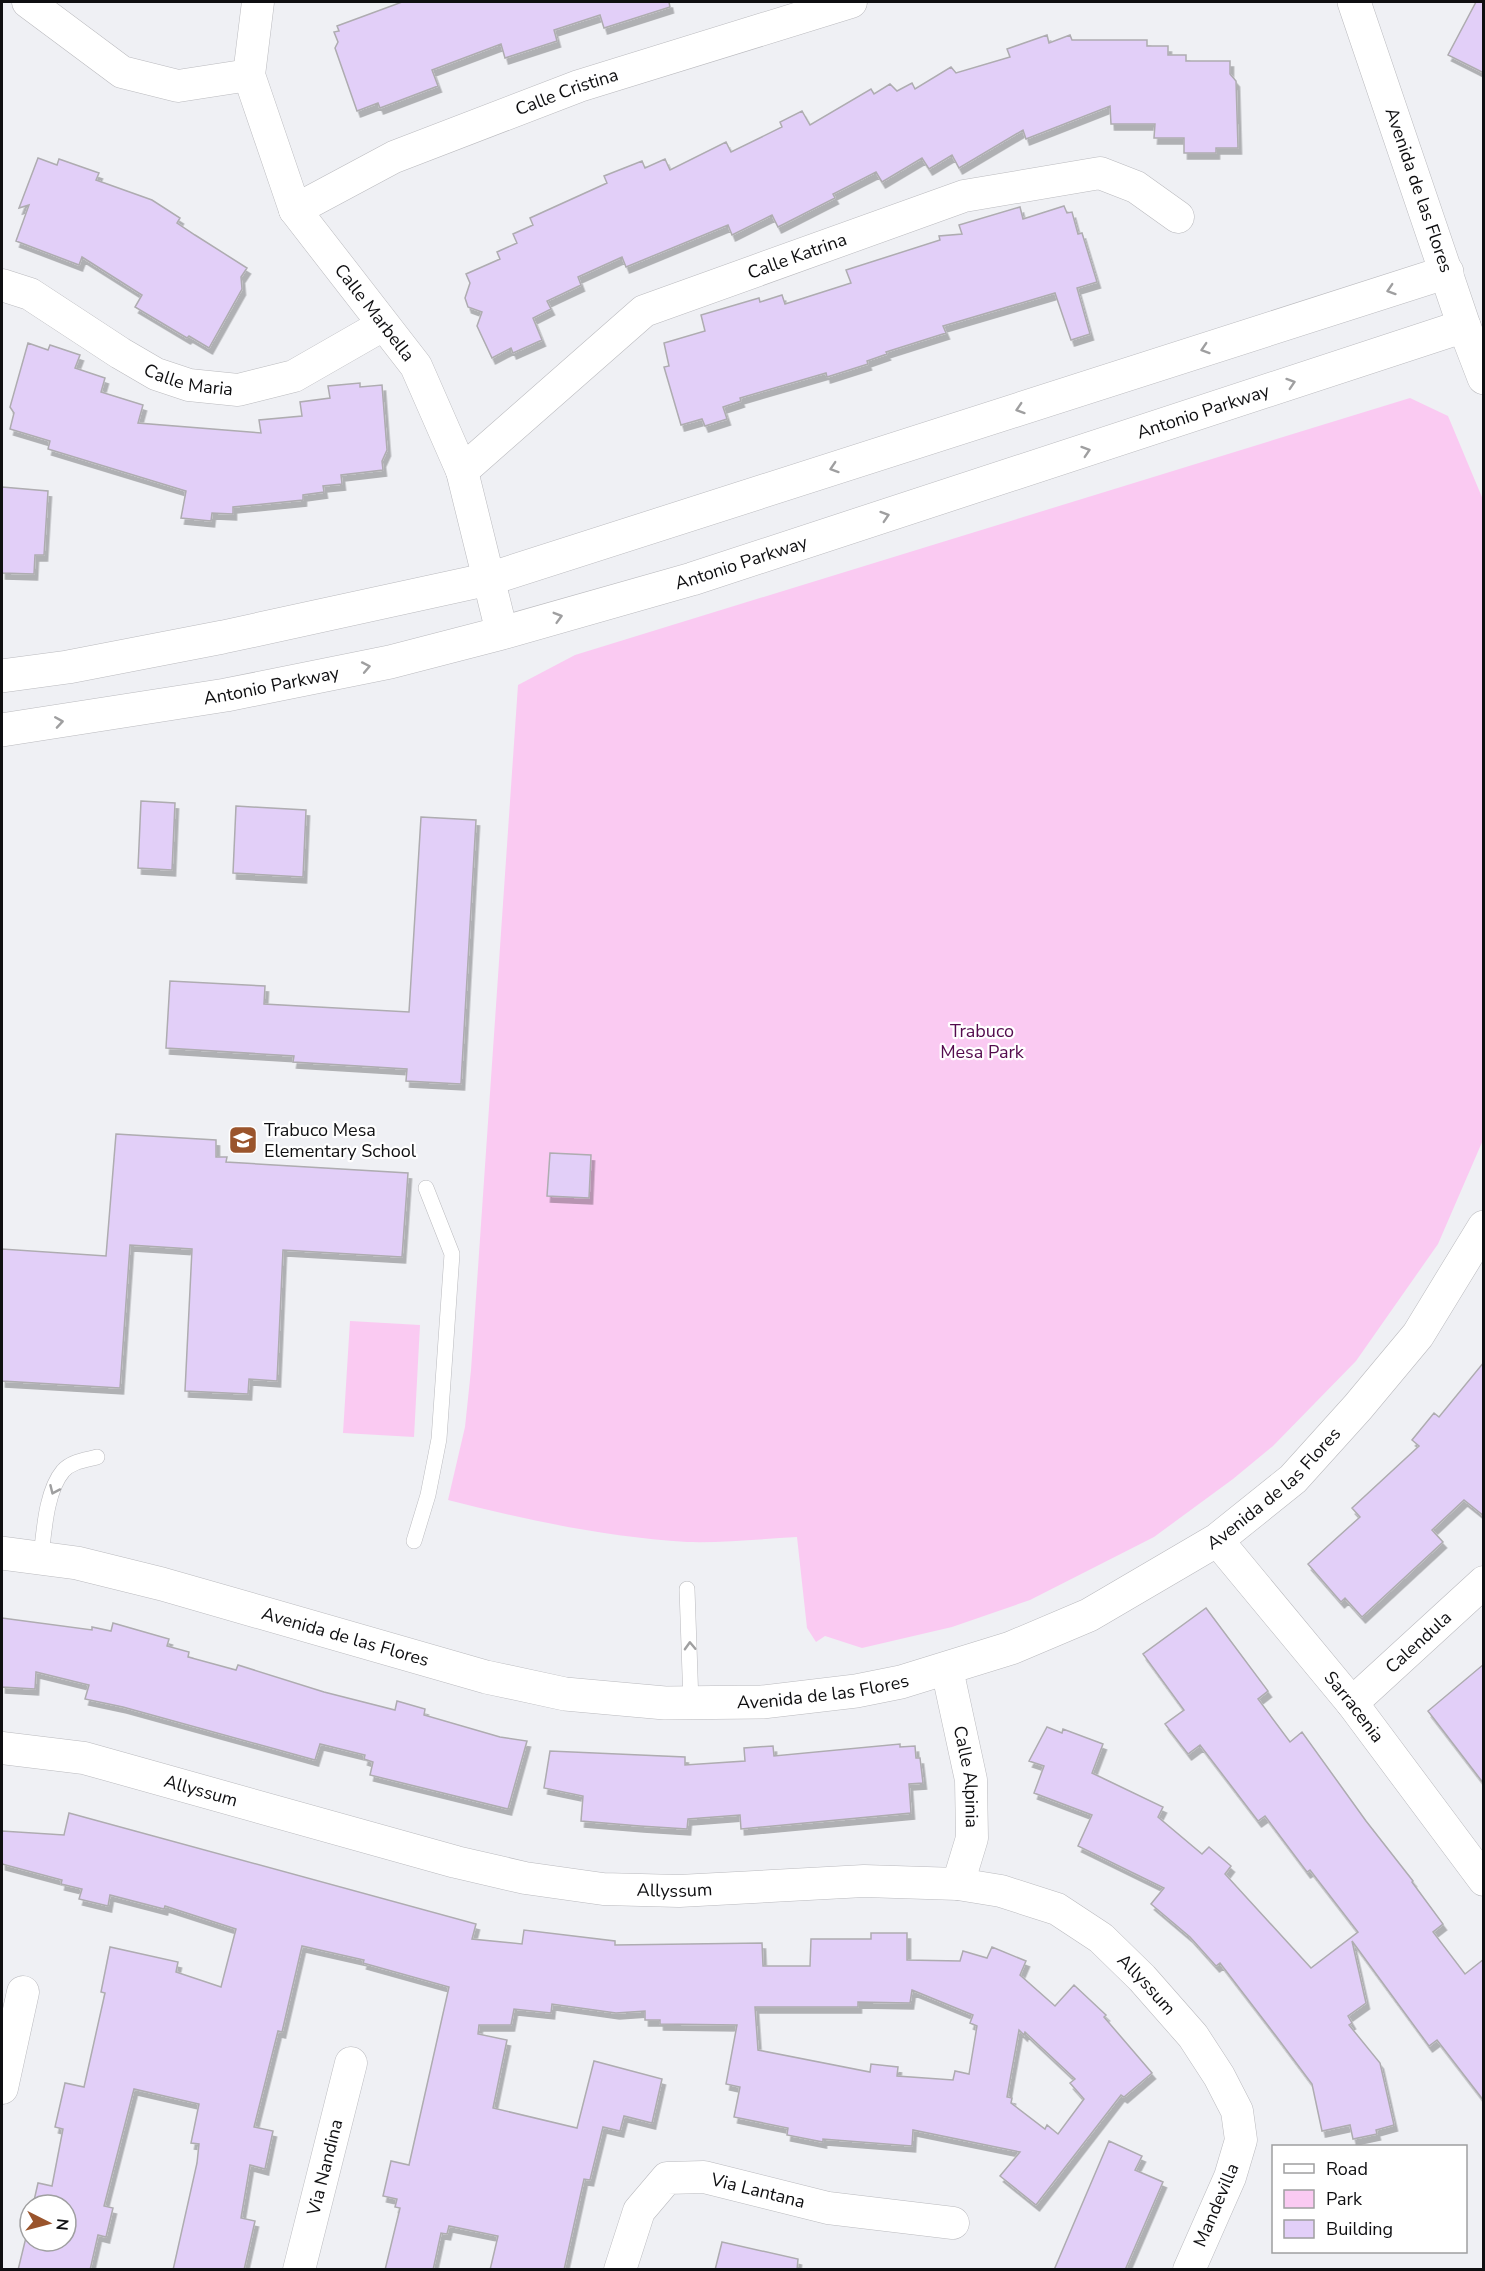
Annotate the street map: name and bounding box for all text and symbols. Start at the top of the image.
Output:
street label: Calle Cristina [512,63,621,121]
street label: Avenida de las Flores [1379,104,1459,276]
street label: Calle Katrina [744,227,850,285]
street label: Calle Marbella [329,259,420,366]
one-way arrow [1386,283,1397,295]
one-way arrow [1200,342,1211,355]
street label: Calle Maria [139,357,234,401]
street label: Antonio Parkway [1134,378,1273,444]
one-way arrow [1285,378,1296,390]
one-way arrow [1015,402,1026,414]
one-way arrow [1080,445,1091,458]
one-way arrow [829,461,840,474]
one-way arrow [879,511,890,524]
street label: Antonio Parkway [672,530,811,595]
one-way arrow [553,612,563,624]
street label: Antonio Parkway [202,660,342,710]
one-way arrow [361,661,371,674]
one-way arrow [54,716,64,729]
park label: Trabuco Mesa Park [940,1019,1025,1064]
place label: Trabuco Mesa Elementary School [264,1118,417,1163]
school or university icon: Trabuco Mesa Elementary School [227,1124,259,1156]
street label: Avenida de las Flores [1202,1422,1346,1555]
one-way arrow [50,1483,62,1494]
street label: Avenida de las Flores [259,1601,432,1672]
street label: Calendula [1380,1606,1457,1679]
one-way arrow [684,1642,697,1651]
street label: Sarracenia [1319,1666,1390,1748]
street label: Avenida de las Flores [737,1668,912,1714]
street label: Calle Alpinia [948,1724,984,1828]
street label: Allyssum [161,1769,241,1812]
street label: Allyssum [636,1877,713,1903]
street label: Allyssum [1112,1948,1181,2020]
street label: Via Nandina [301,2117,348,2219]
legend [1272,2145,1467,2253]
text: Road [1326,2157,1368,2181]
street label: Mandevilla [1188,2159,1244,2251]
street label: Via Lantana [708,2167,808,2214]
text: Park [1326,2187,1363,2211]
north arrow [18,2193,78,2253]
text: N [50,2217,73,2232]
text: Building [1326,2217,1393,2241]

